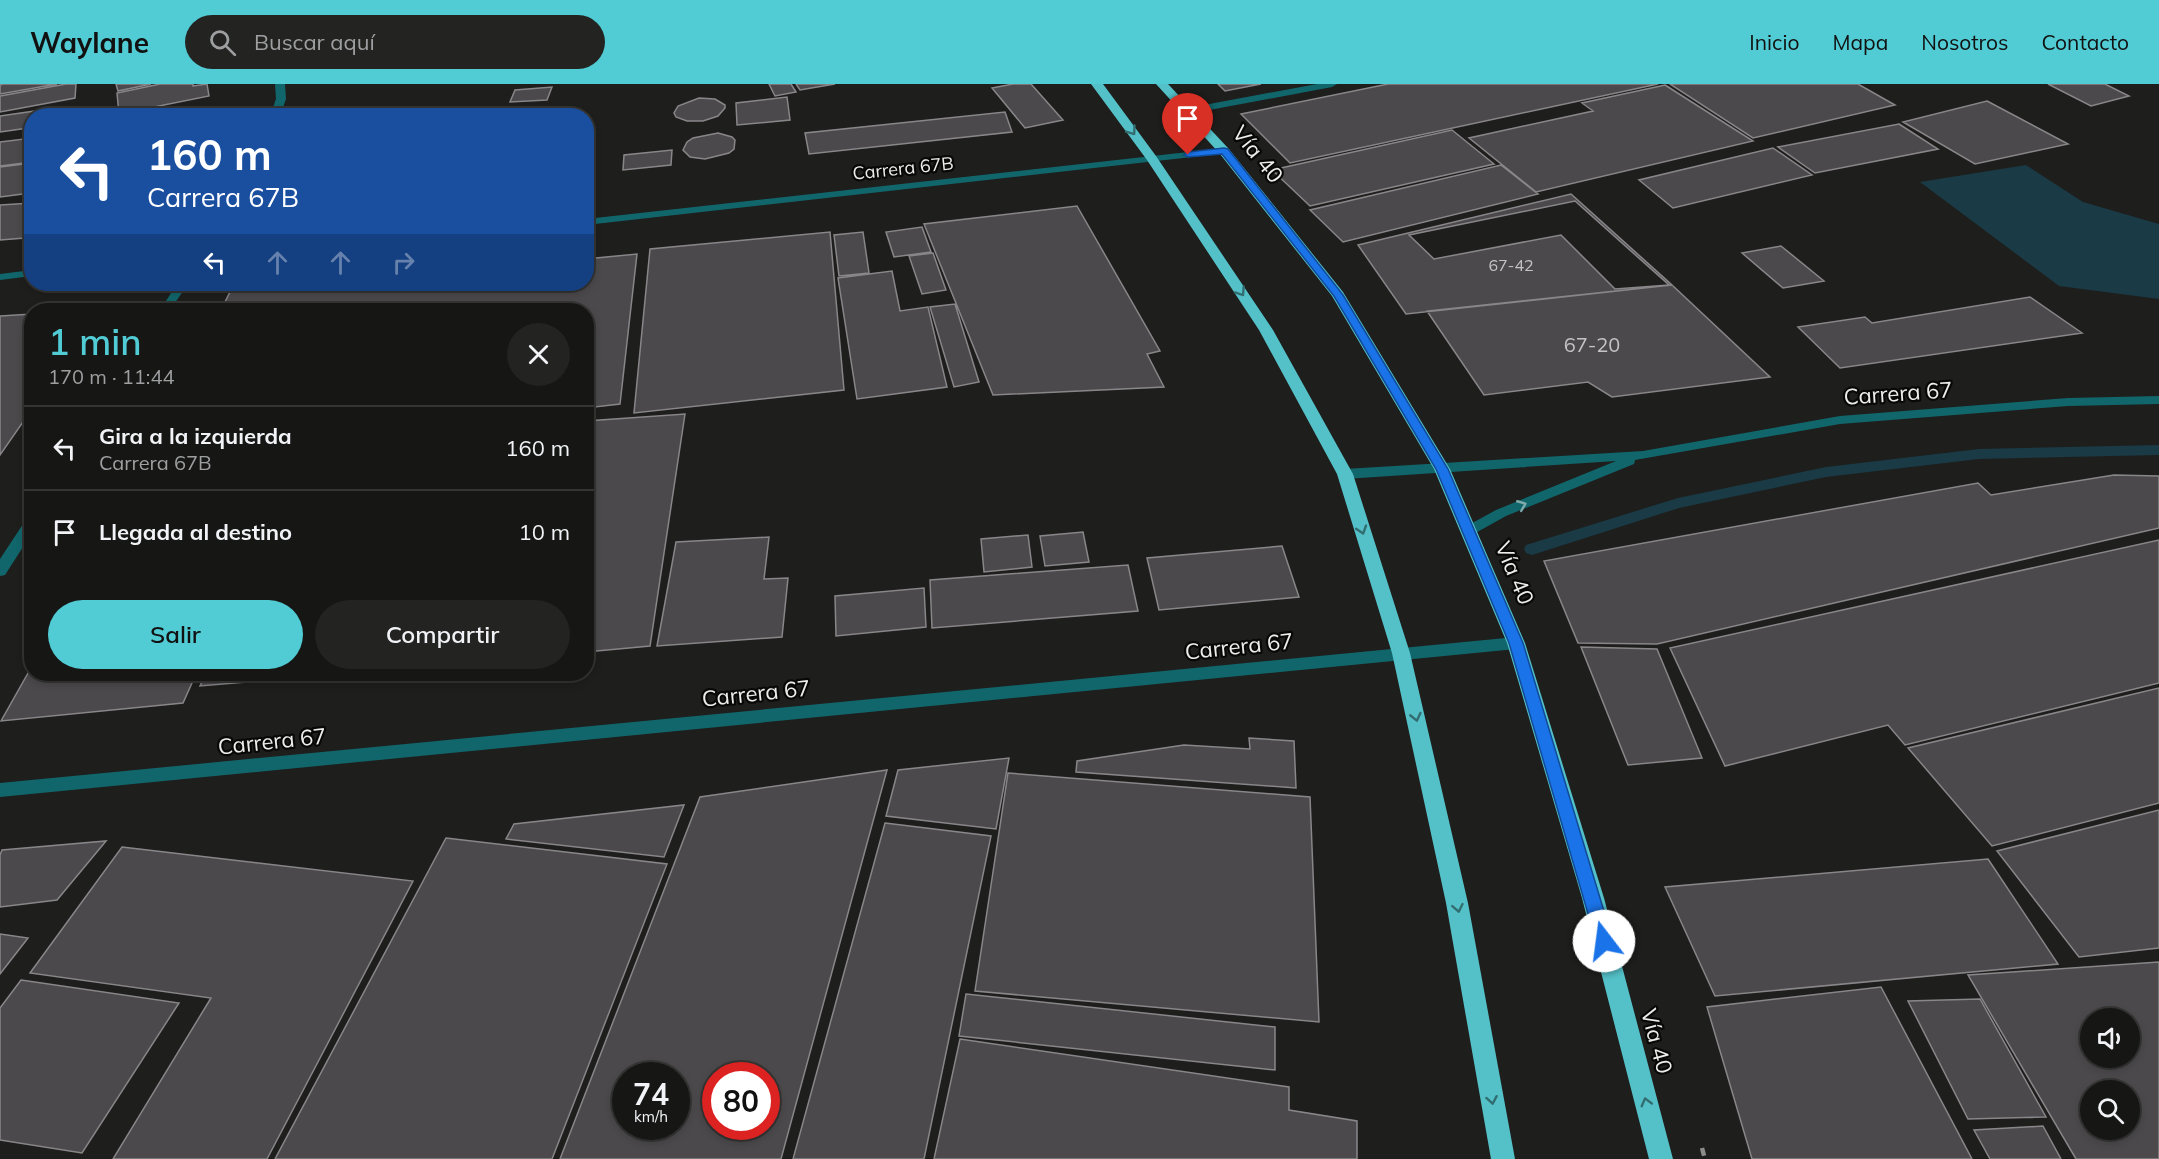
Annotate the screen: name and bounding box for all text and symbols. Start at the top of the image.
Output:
search box [185,15,605,69]
text: Waylane [30,25,149,60]
icon: search [206,26,239,59]
text: Buscar aquí [254,28,375,56]
text: Inicio [1749,29,1799,55]
text: Mapa [1832,29,1888,55]
text: Nosotros [1921,29,2008,55]
text: Contacto [2041,29,2129,55]
pin [1162,93,1213,155]
icon: arrive [1171,102,1204,135]
street label: Vía 40 [1226,120,1290,188]
one-way arrow [1124,124,1135,135]
text: 160 m [147,128,272,181]
icon: left [48,132,126,210]
street label: Carrera 67B [851,151,955,185]
text: Carrera 67B [147,180,299,214]
icon: left [198,246,231,279]
icon: ahead [261,246,294,279]
icon: ahead [324,246,357,279]
icon: right [387,246,420,279]
house number: 67-42 [1488,255,1534,275]
one-way arrow [1234,285,1245,296]
text: 1 min [48,319,142,364]
button: close [507,323,570,386]
house number: 67-20 [1564,332,1620,357]
text: 170 m · 11:44 [48,364,174,389]
street label: Carrera 67 [1843,375,1953,411]
text: Gira a la izquierda [99,422,292,450]
icon: left [48,432,81,465]
text: 160 m [505,434,570,462]
text: Carrera 67B [99,450,212,475]
one-way arrow [1515,500,1526,512]
icon: arrive [48,516,81,549]
text: Llegada al destino [99,518,292,546]
text: 10 m [519,518,570,546]
one-way arrow [1355,524,1368,535]
street label: Vía 40 [1489,537,1541,609]
button: Salir [48,600,303,669]
button: Compartir [315,600,570,669]
street label: Carrera 67 [1183,626,1295,666]
street label: Carrera 67 [700,673,812,713]
one-way arrow [1408,712,1421,722]
street label: Carrera 67 [216,721,328,761]
one-way arrow [1451,902,1464,912]
position arrow [1572,909,1636,973]
street label: Vía 40 [1635,1006,1679,1076]
map controls [2080,1008,2140,1140]
button: sound [2080,1008,2140,1068]
speed limit sign: 80 [702,1062,780,1140]
text: 74 [633,1075,669,1113]
button: search [2080,1080,2140,1140]
one-way arrow [1485,1094,1498,1104]
one-way arrow [1641,1098,1654,1108]
text: km/h [634,1107,668,1126]

